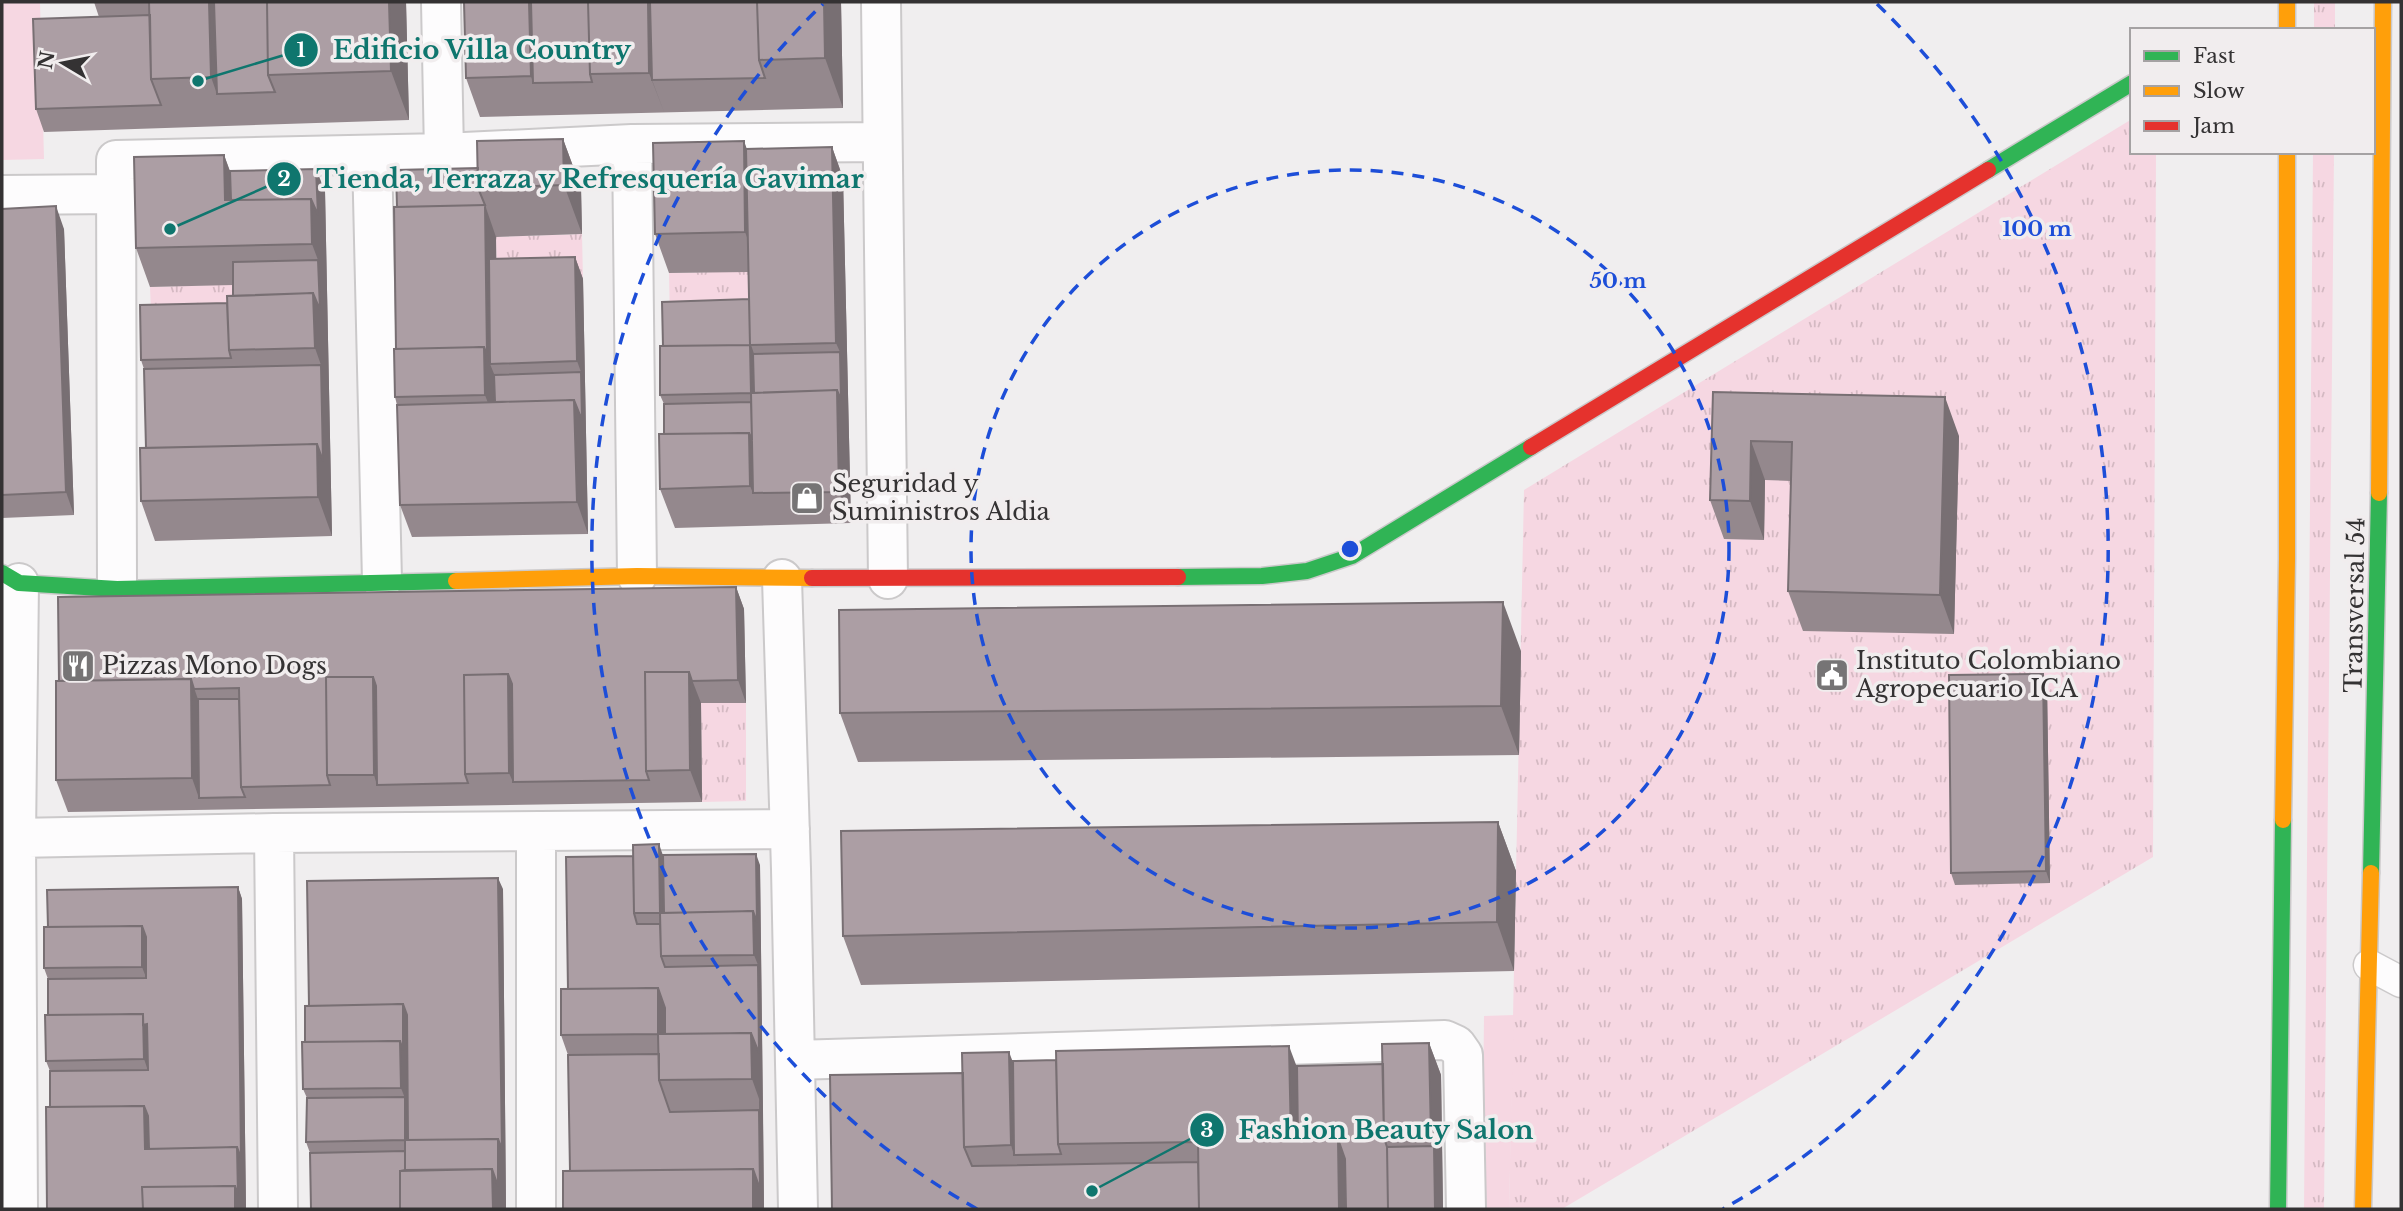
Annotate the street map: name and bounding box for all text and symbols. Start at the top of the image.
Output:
callout: Edificio Villa Country [283,26,645,73]
north arrow [28,28,98,98]
legend [2130,28,2375,154]
text: Edificio Villa Country [333,34,631,66]
text: 1 [296,37,306,63]
text: Fast [2193,43,2235,69]
text: N [34,49,60,71]
text: Slow [2193,78,2245,104]
text: Jam [2190,113,2235,139]
callout: Tienda, Terraza y Refresquería Gavimar [266,155,879,202]
text: Tienda, Terraza y Refresquería Gavimar [316,163,864,195]
text: 2 [277,166,291,192]
text: 100 m [2002,216,2072,242]
text: 50 m [1589,268,1647,294]
place label: Seguridad y Suministros Aldia [832,469,1051,526]
shop icon: Seguridad y Suministros Aldia [788,479,826,517]
street label: Transversal 54 [2338,517,2371,693]
centre of rings [1338,537,1362,561]
place label: Instituto Colombiano Agropecuario ICA [1855,646,2121,703]
restaurant icon: Pizzas Mono Dogs [59,647,97,685]
place label: Pizzas Mono Dogs [102,651,327,680]
public building icon: Instituto Colombiano Agropecuario ICA [1813,656,1851,694]
callout: Fashion Beauty Salon [1190,1106,1548,1153]
text: Fashion Beauty Salon [1239,1114,1533,1146]
text: 3 [1200,1117,1214,1143]

